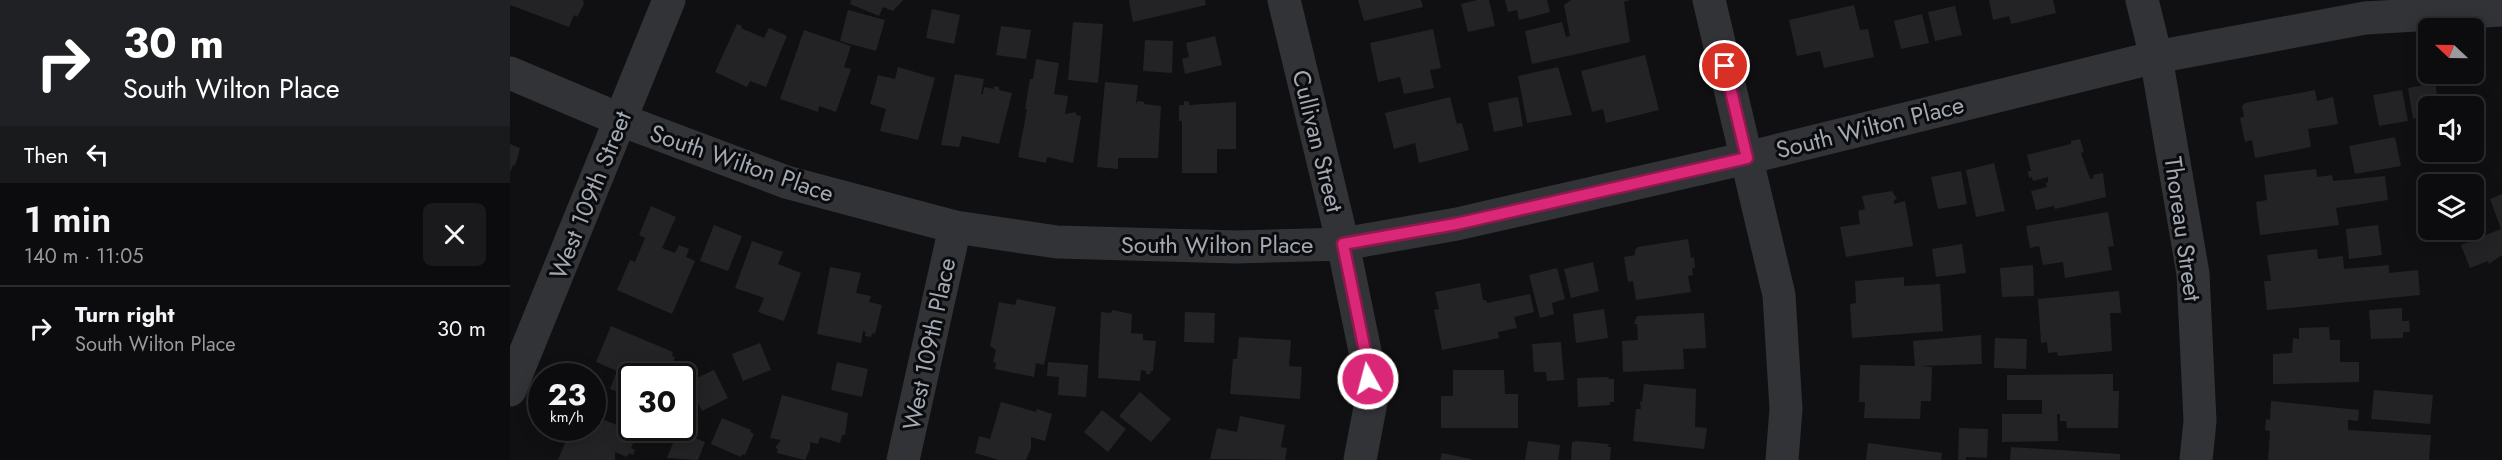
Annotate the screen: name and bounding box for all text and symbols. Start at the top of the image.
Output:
text: 30 m [123,13,224,74]
north arrow [2418,18,2484,84]
map controls [2418,18,2484,240]
icon: right [24,24,102,102]
pin [1699,40,1750,91]
icon: arrive [1708,49,1741,82]
street label: Cullivan Street [1283,66,1353,216]
text: South Wilton Place [123,69,340,108]
street label: South Wilton Place [1772,87,1968,167]
button: sound [2418,96,2484,162]
street label: West 109th Street [540,105,640,284]
street label: South Wilton Place [645,115,839,211]
icon: left [81,138,114,171]
text: Then [24,139,69,171]
street label: Thoreau Street [2156,154,2211,304]
button: layers [2418,174,2484,240]
text: 1 min [24,193,111,245]
button: close [423,203,486,266]
street label: South Wilton Place [1121,227,1313,262]
text: 140 m · 11:05 [24,242,144,271]
street label: West 109th Place [894,255,964,433]
text: Turn right [75,298,175,330]
icon: right [24,312,57,345]
text: 30 m [437,312,486,344]
text: South Wilton Place [75,330,236,359]
position arrow [1336,347,1400,411]
speed limit sign: 30 [618,363,696,441]
text: 23 [548,373,586,416]
text: km/h [550,406,584,428]

